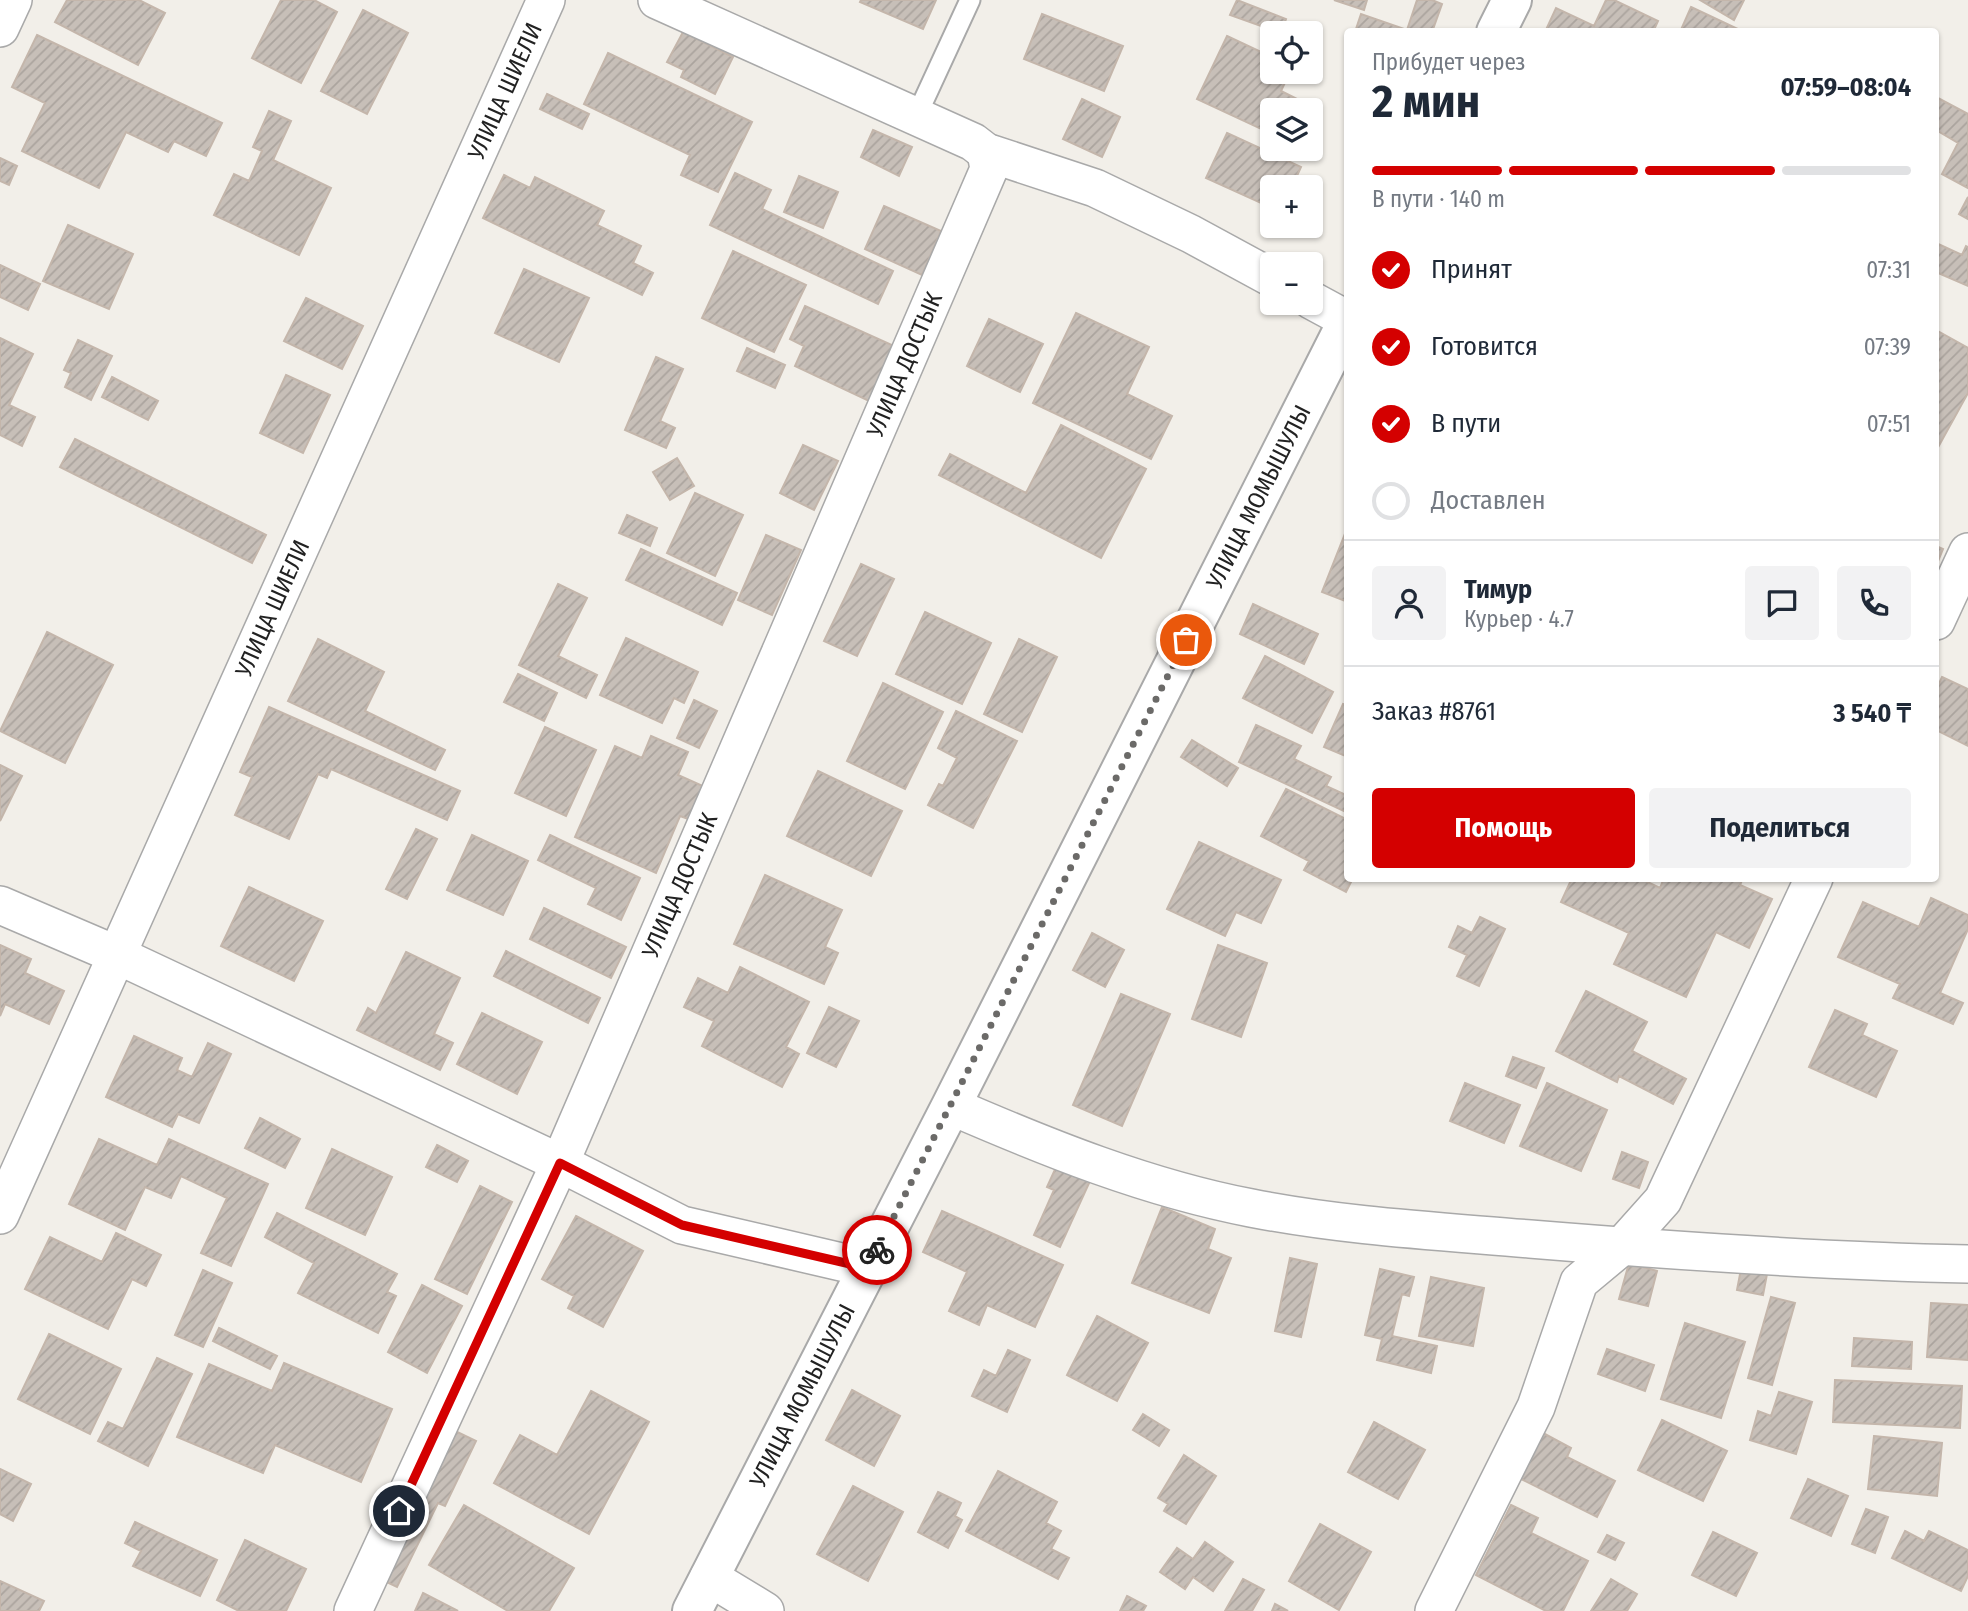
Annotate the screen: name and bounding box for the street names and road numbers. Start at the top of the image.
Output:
street label: УЛИЦА ШИЕЛИ [462,18,548,165]
street label: УЛИЦА ДОСТЫК [861,288,948,442]
street label: УЛИЦА МОМЫШУЛЫ [1200,400,1317,594]
street label: УЛИЦА ШИЕЛИ [229,536,315,682]
street label: УЛИЦА ДОСТЫК [636,809,723,963]
street label: УЛИЦА МОМЫШУЛЫ [743,1299,861,1493]

